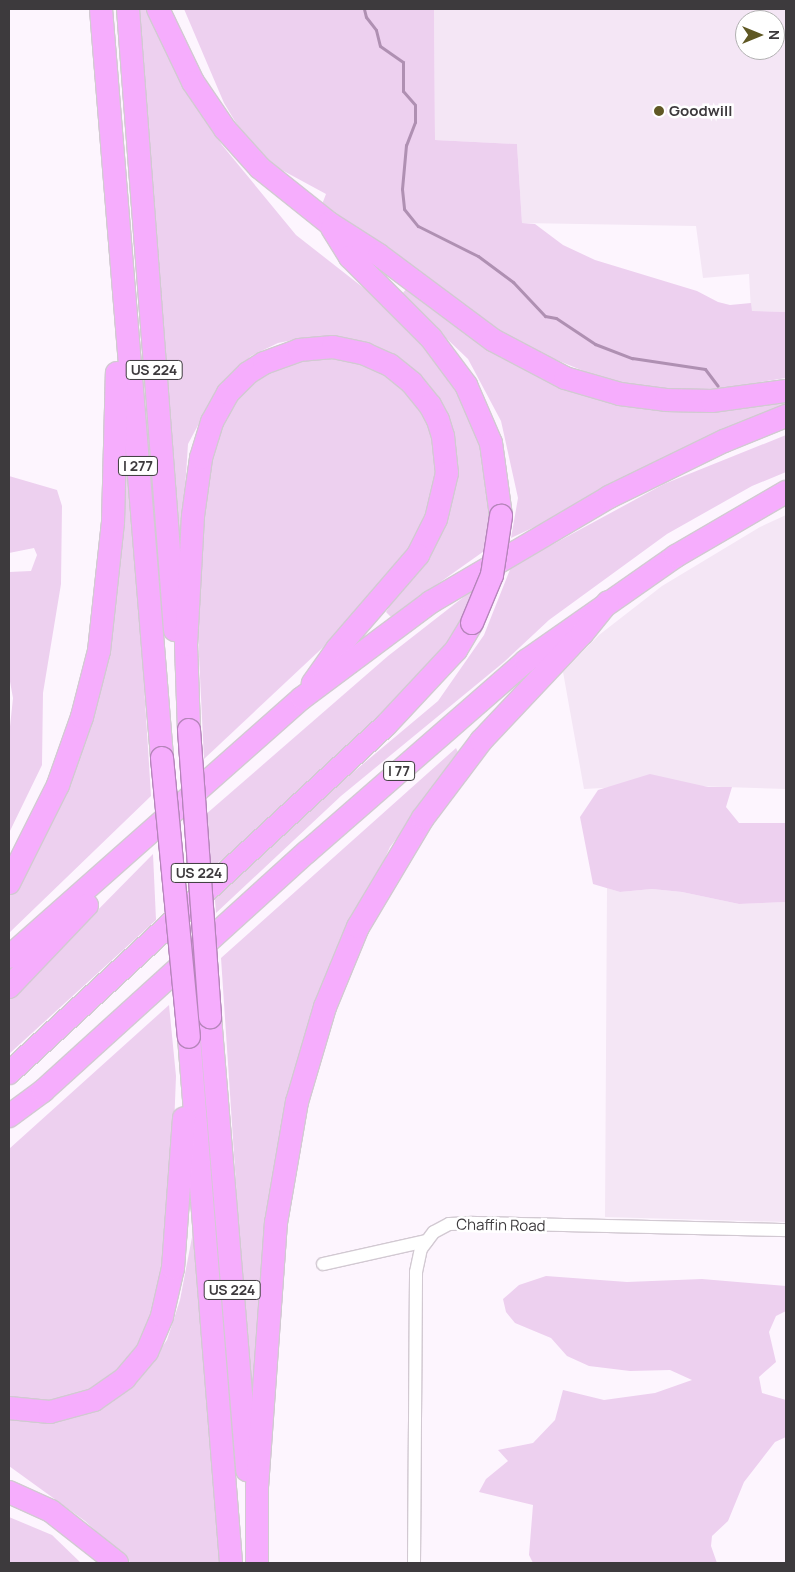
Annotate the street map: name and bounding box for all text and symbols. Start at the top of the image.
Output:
north arrow [735,10,785,60]
text: N [765,30,784,40]
place label: Goodwill [669,102,732,120]
marker: Goodwill [653,105,665,117]
road number: US 224 [125,358,183,382]
road number: I 277 [117,454,159,478]
road number: I 77 [383,759,415,782]
road number: US 224 [170,861,228,884]
street label: Chaffin Road [456,1215,546,1235]
road number: US 224 [203,1278,261,1302]

